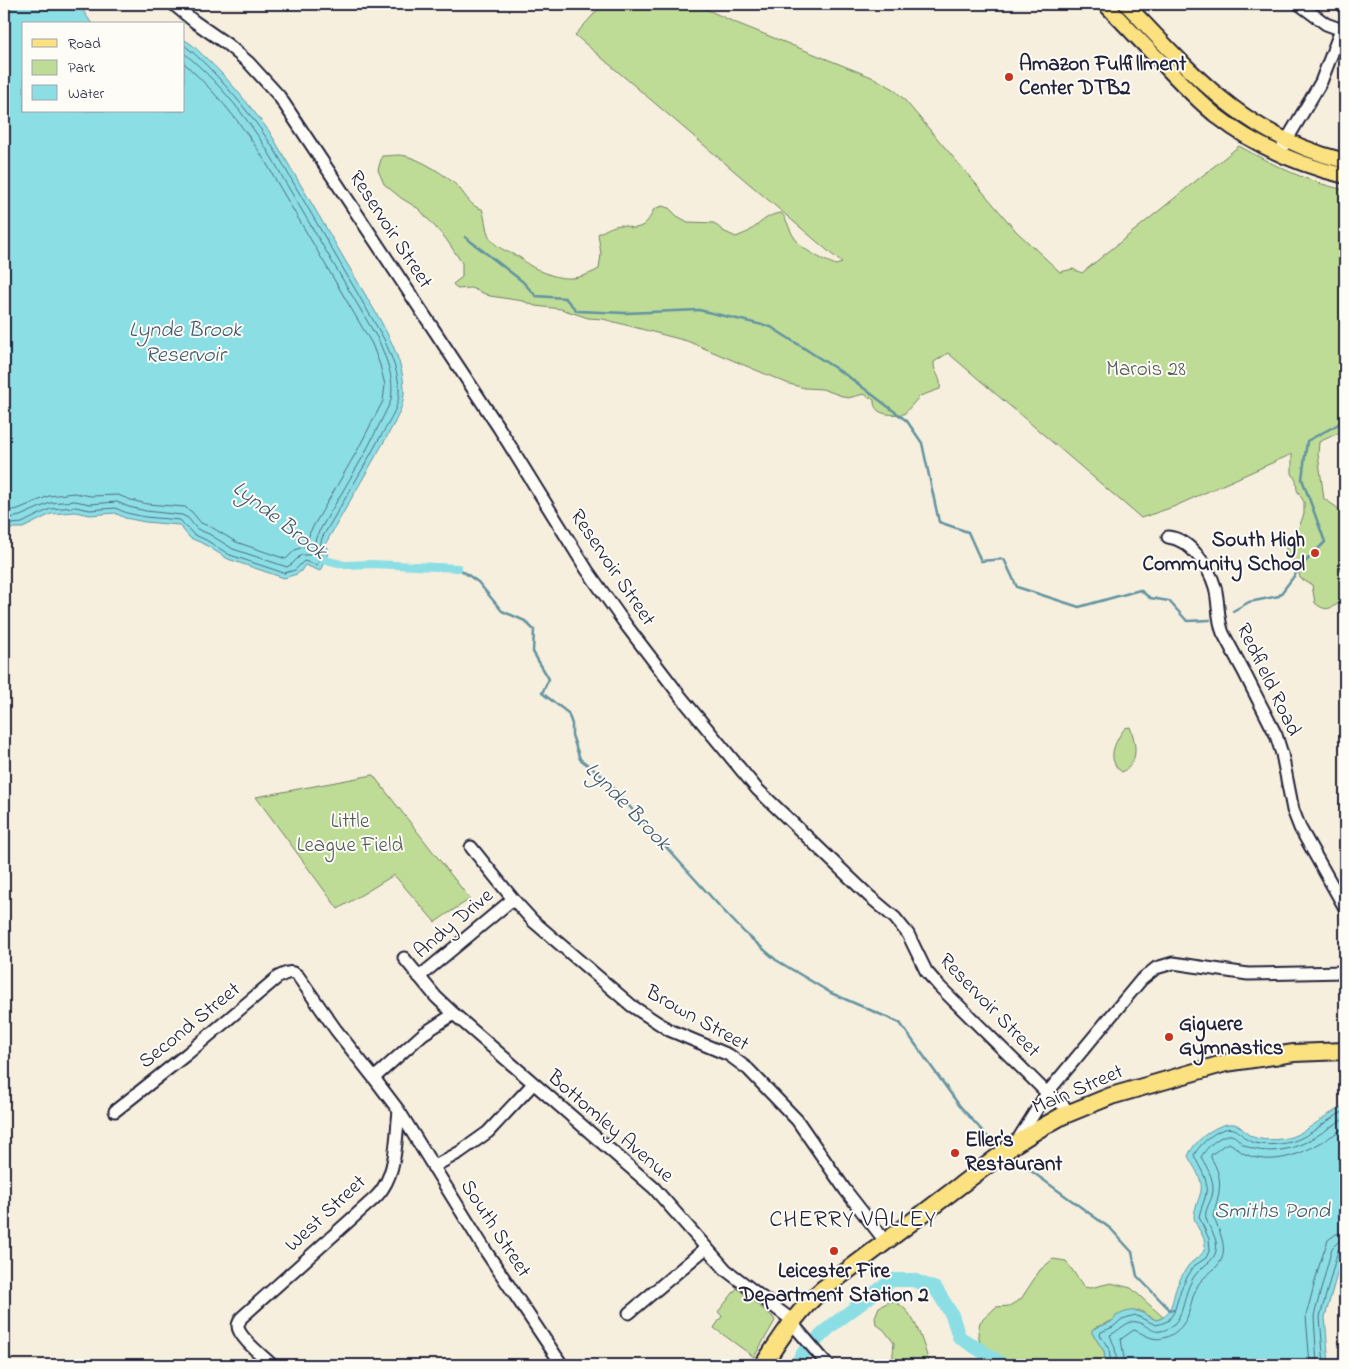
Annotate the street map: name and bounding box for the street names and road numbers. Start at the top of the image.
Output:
street label: Reservoir Street [341,165,439,295]
street label: Reservoir Street [562,504,662,632]
street label: Redfield Road [1228,619,1308,742]
street label: Andy Drive [408,881,502,968]
street label: Reservoir Street [931,947,1047,1065]
street label: Second Street [133,975,247,1077]
street label: Brown Street [639,978,754,1060]
street label: Main Street [1028,1057,1128,1123]
street label: Bottomley Avenue [538,1063,680,1192]
street label: West Street [279,1168,373,1260]
street label: South Street [452,1174,538,1284]

